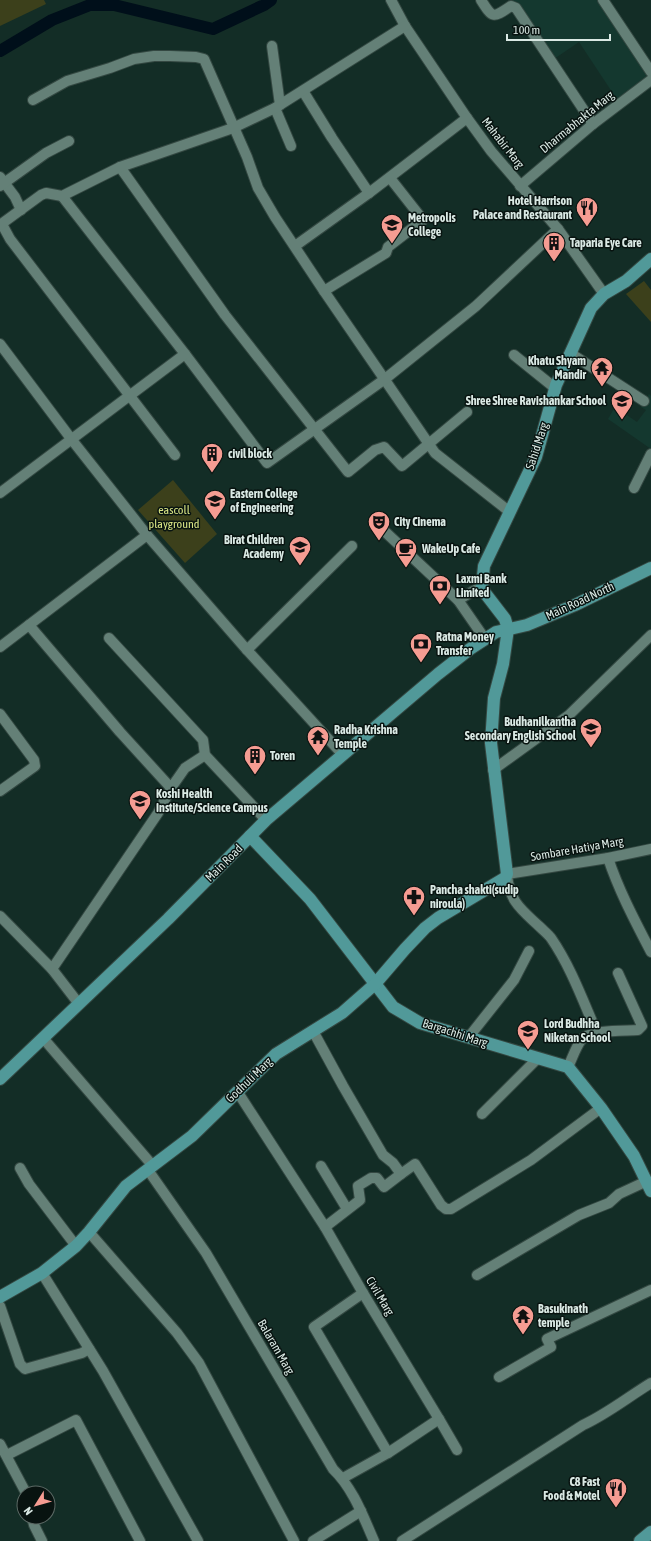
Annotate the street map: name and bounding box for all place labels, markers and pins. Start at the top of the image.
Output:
place label: Hotel Harrison Palace and Restaurant [473,194,573,222]
restaurant icon: Hotel Harrison Palace and Restaurant [574,195,600,228]
place label: Metropolis College [408,211,456,239]
school or university icon: Metropolis College [379,212,405,245]
building icon: Taparia Eye Care [541,230,567,263]
place label: Taparia Eye Care [570,236,642,250]
place label: Khatu Shyam Mandir [528,354,586,382]
temple icon: Khatu Shyam Mandir [589,355,615,388]
school or university icon: Shree Shree Ravishankar School [609,388,635,421]
place label: Shree Shree Ravishankar School [466,394,607,408]
building icon: civil block [199,441,225,474]
place label: civil block [228,447,273,461]
place label: Eastern College of Engineering [230,487,298,515]
school or university icon: Eastern College of Engineering [202,488,228,521]
theatre icon: City Cinema [366,509,392,542]
place label: City Cinema [394,515,446,529]
place label: Birat Children Academy [224,533,284,561]
school or university icon: Birat Children Academy [287,534,313,567]
cafe icon: WakeUp Cafe [393,536,419,569]
place label: WakeUp Cafe [421,542,481,556]
place label: Laxmi Bank Limited [456,572,507,600]
bank icon: Laxmi Bank Limited [427,573,453,606]
place label: Ratna Money Transfer [436,630,494,658]
bank icon: Ratna Money Transfer [408,631,434,664]
place label: Budhanilkantha Secondary English School [465,715,577,743]
school or university icon: Budhanilkantha Secondary English School [578,716,604,749]
place label: Radha Krishna Temple [334,723,398,751]
temple icon: Radha Krishna Temple [305,724,331,757]
building icon: Toren [242,743,268,776]
place label: Toren [270,749,295,763]
place label: Koshi Health Institute/Science Campus [156,787,269,815]
school or university icon: Koshi Health Institute/Science Campus [127,788,153,821]
place label: Pancha shakti(sudip niroula) [430,883,519,911]
pharmacy icon: Pancha shakti(sudip niroula) [401,884,427,917]
place label: Lord Budhha Niketan School [544,1017,611,1045]
school or university icon: Lord Budhha Niketan School [515,1018,541,1051]
place label: Basukinath temple [537,1302,588,1330]
temple icon: Basukinath temple [510,1303,536,1336]
place label: C8 Fast Food & Motel [543,1475,601,1503]
restaurant icon: C8 Fast Food & Motel [603,1476,629,1509]

